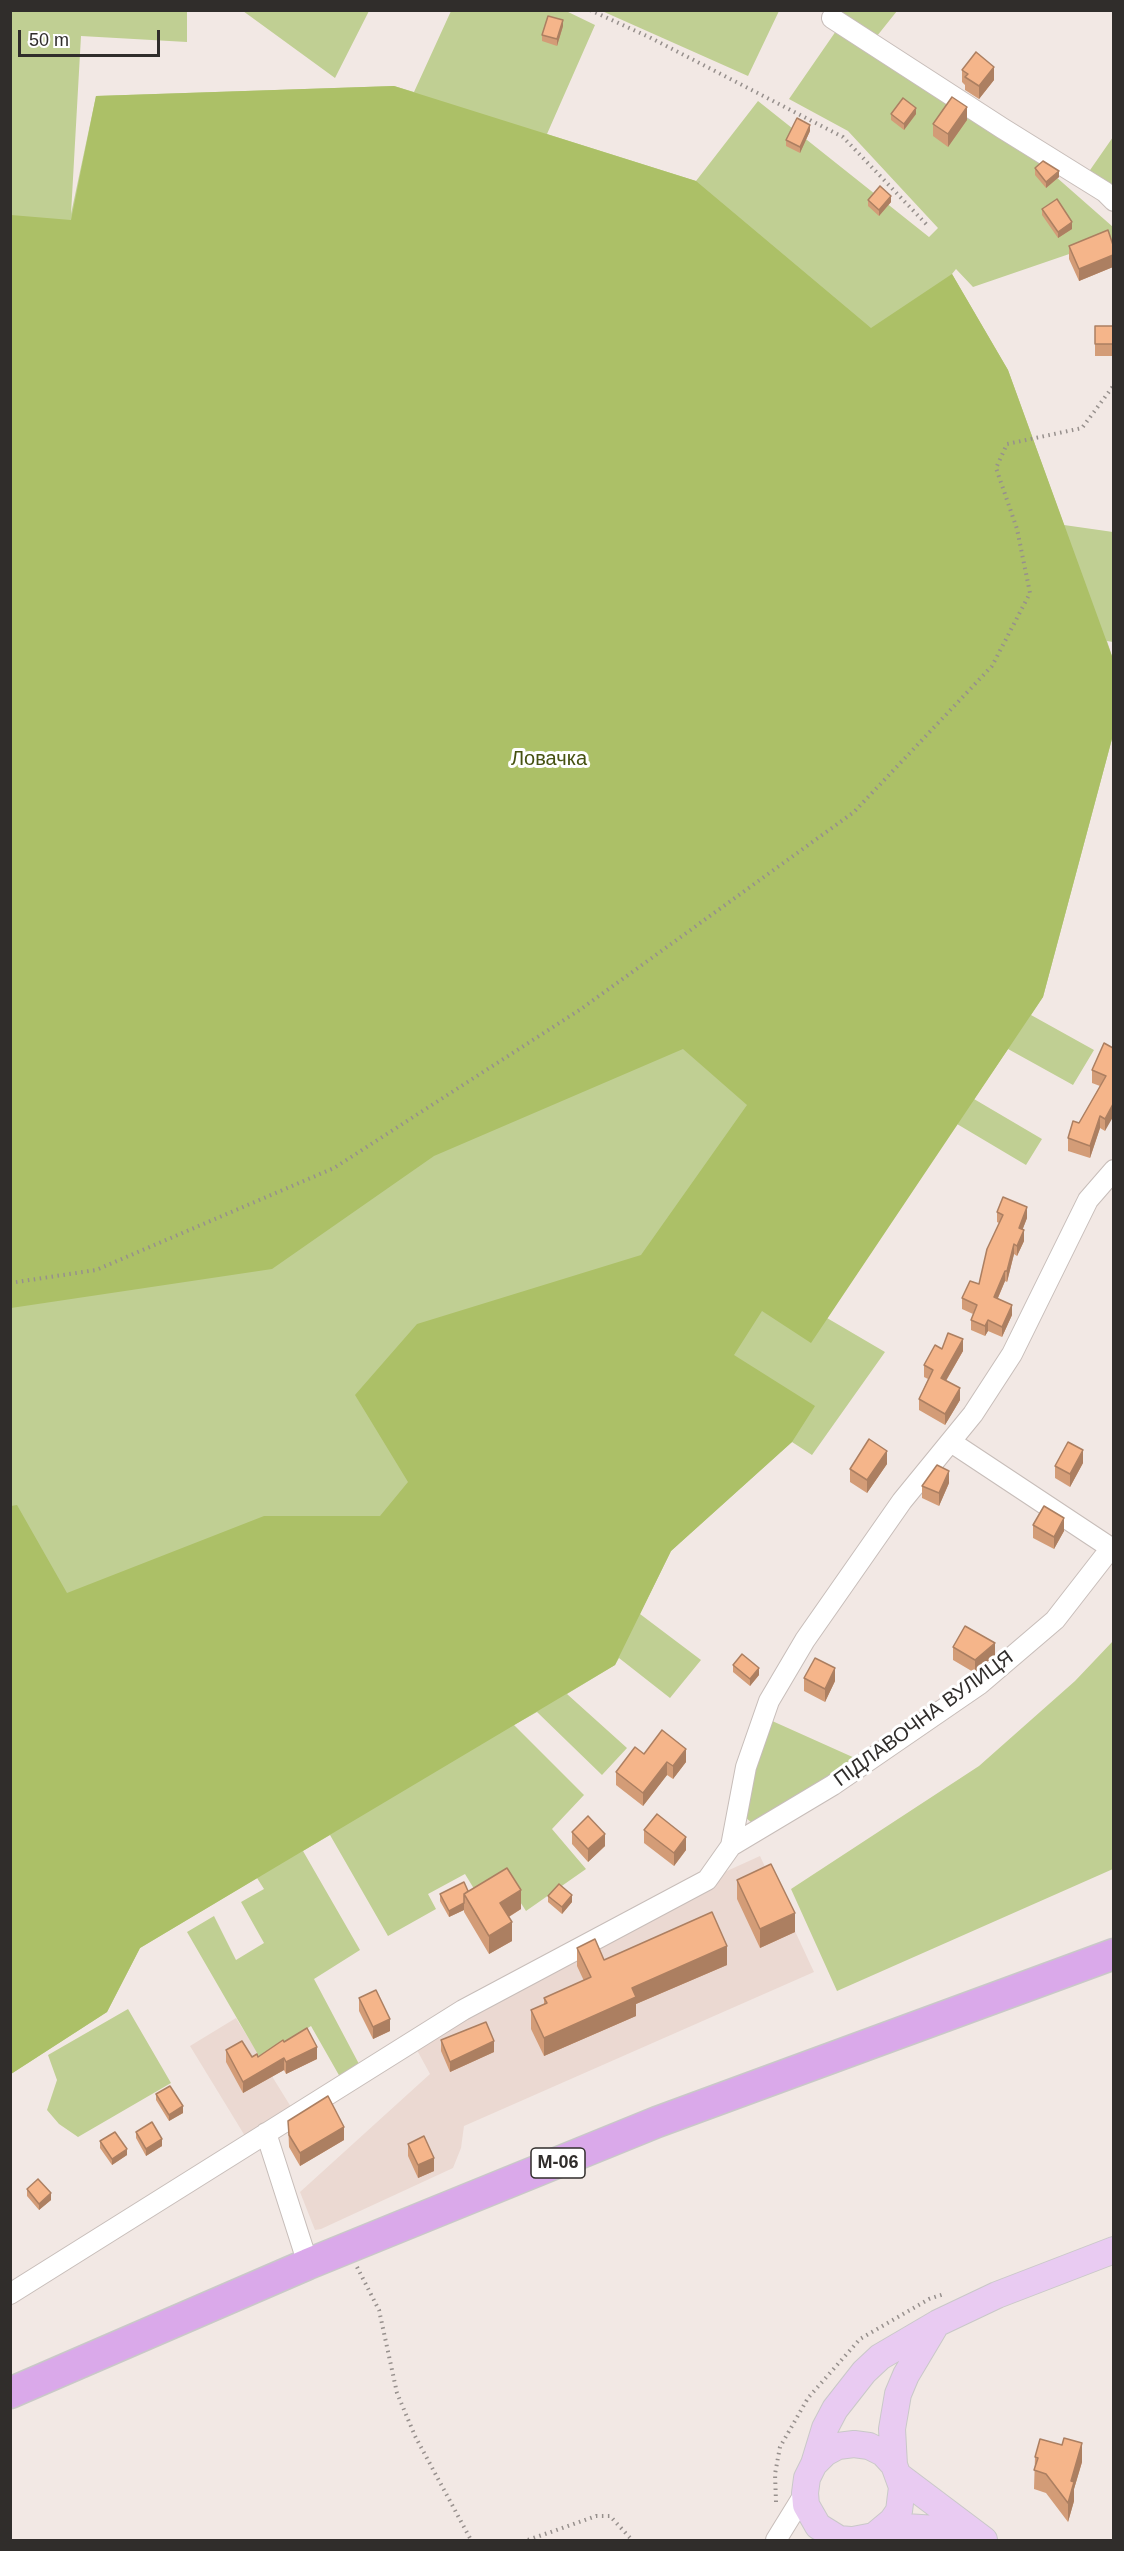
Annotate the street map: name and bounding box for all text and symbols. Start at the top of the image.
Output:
scale bar [21,18,164,56]
text: 50 m [29,30,69,50]
park label: Ловачка [511,747,587,771]
street label: ПІДЛАВОЧНА ВУЛИЦЯ [830,1646,1018,1792]
road number: М-06 [531,2148,585,2178]

